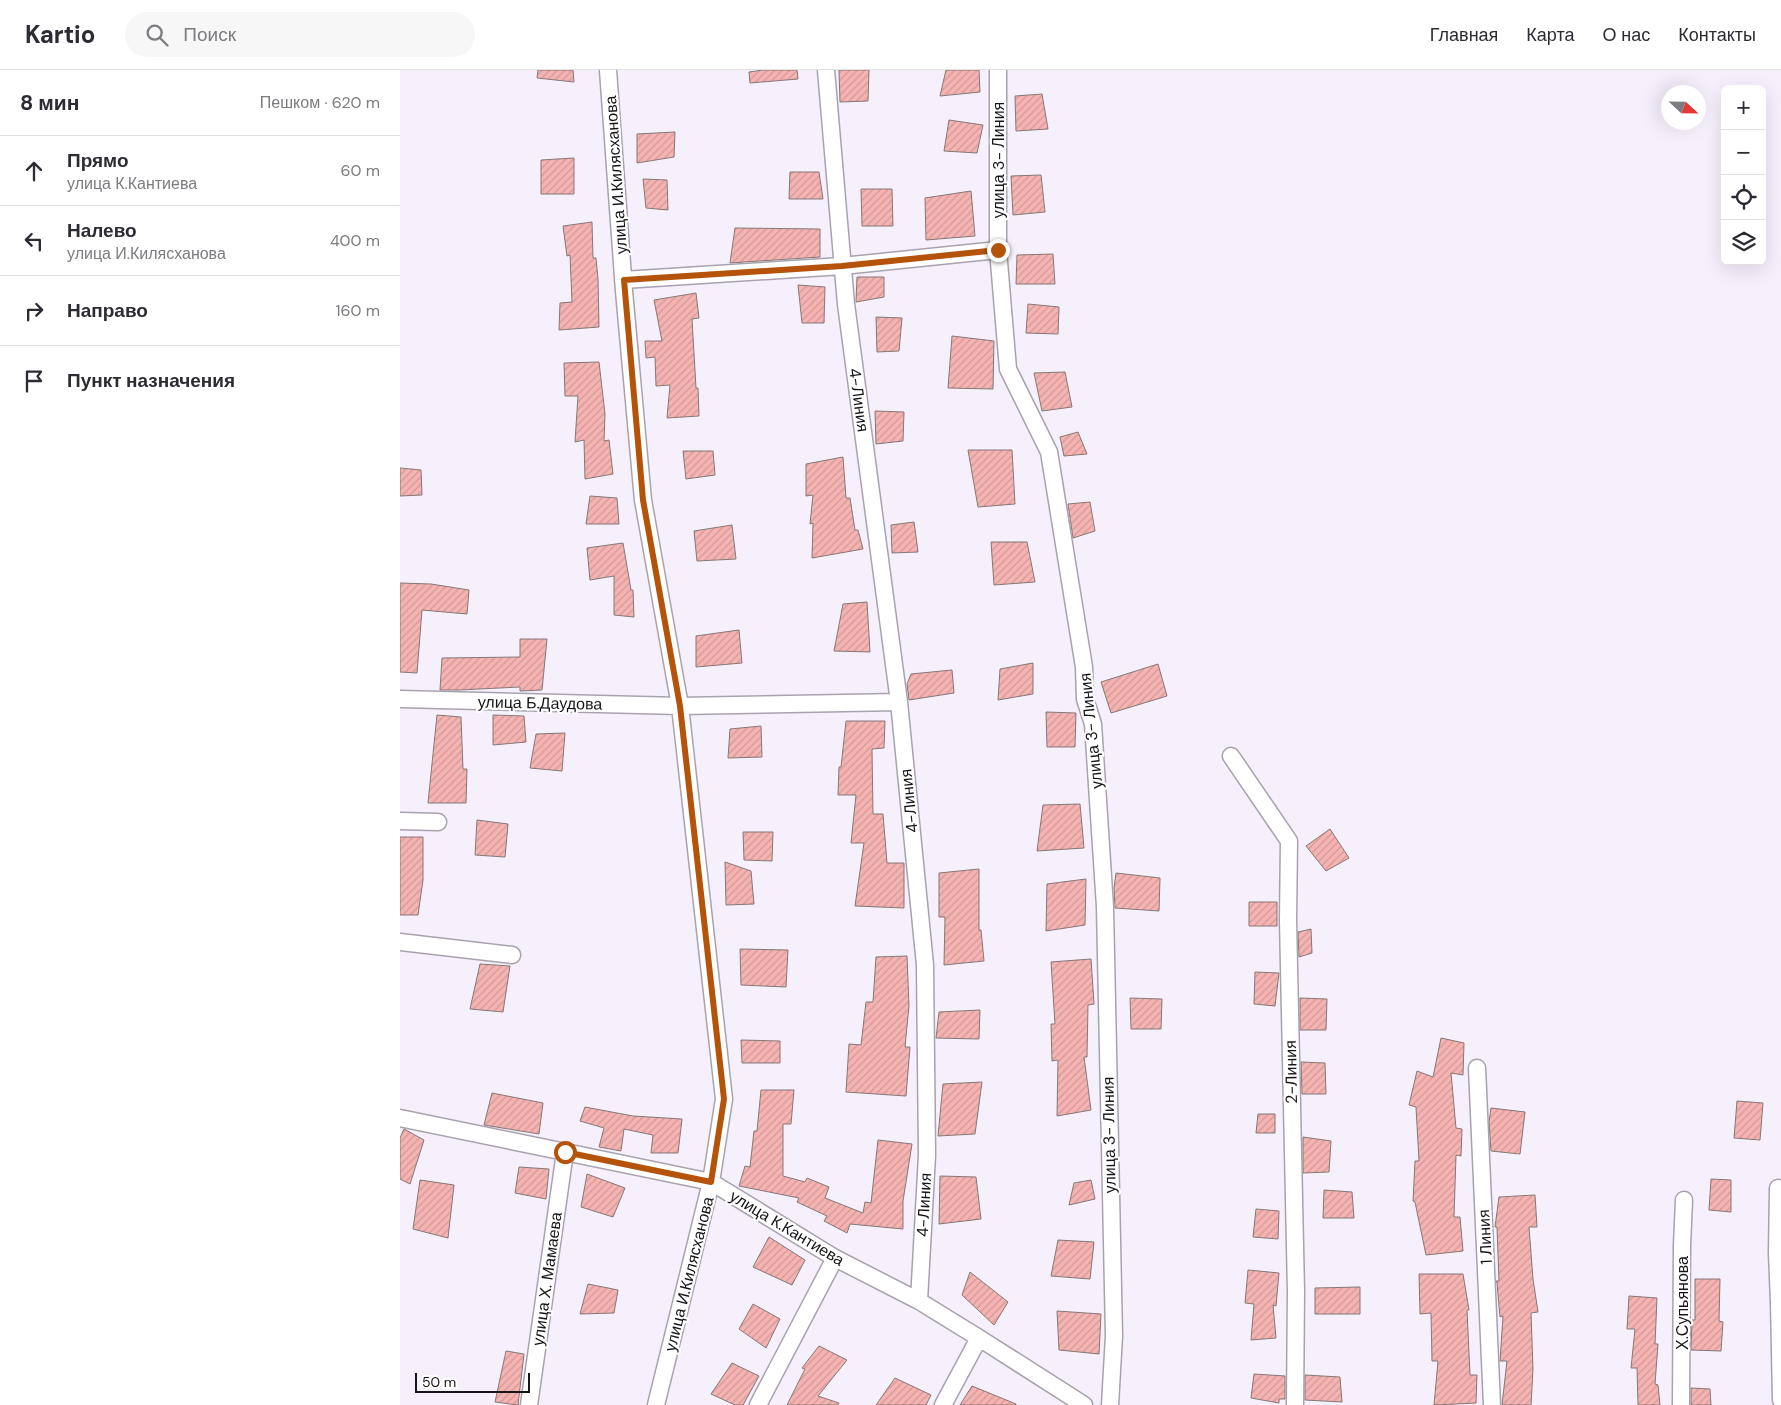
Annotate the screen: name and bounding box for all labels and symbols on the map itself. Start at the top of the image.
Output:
north arrow [1661,85,1706,130]
street label: улица И.Килясханова [600,95,632,255]
street label: улица 3- Линия [988,102,1009,218]
route end [987,239,1010,262]
street label: 4-Линия [844,367,874,433]
street label: улица 3- Линия [1074,672,1108,790]
street label: улица Б.Даудова [478,691,602,715]
street label: 4-Линия [895,768,923,834]
street label: 2-Линия [1280,1040,1302,1104]
street label: улица 3- Линия [1097,1077,1121,1193]
route start [554,1141,577,1164]
street label: 4-Линия [912,1172,936,1238]
street label: улица К.Кантиева [726,1185,848,1271]
street label: улица И.Килясханова [660,1194,718,1354]
street label: 1 Линия [1473,1209,1497,1265]
street label: улица Х. Мамаева [527,1211,567,1347]
street label: Х.Супьянова [1672,1256,1693,1350]
scale bar [415,1370,530,1393]

